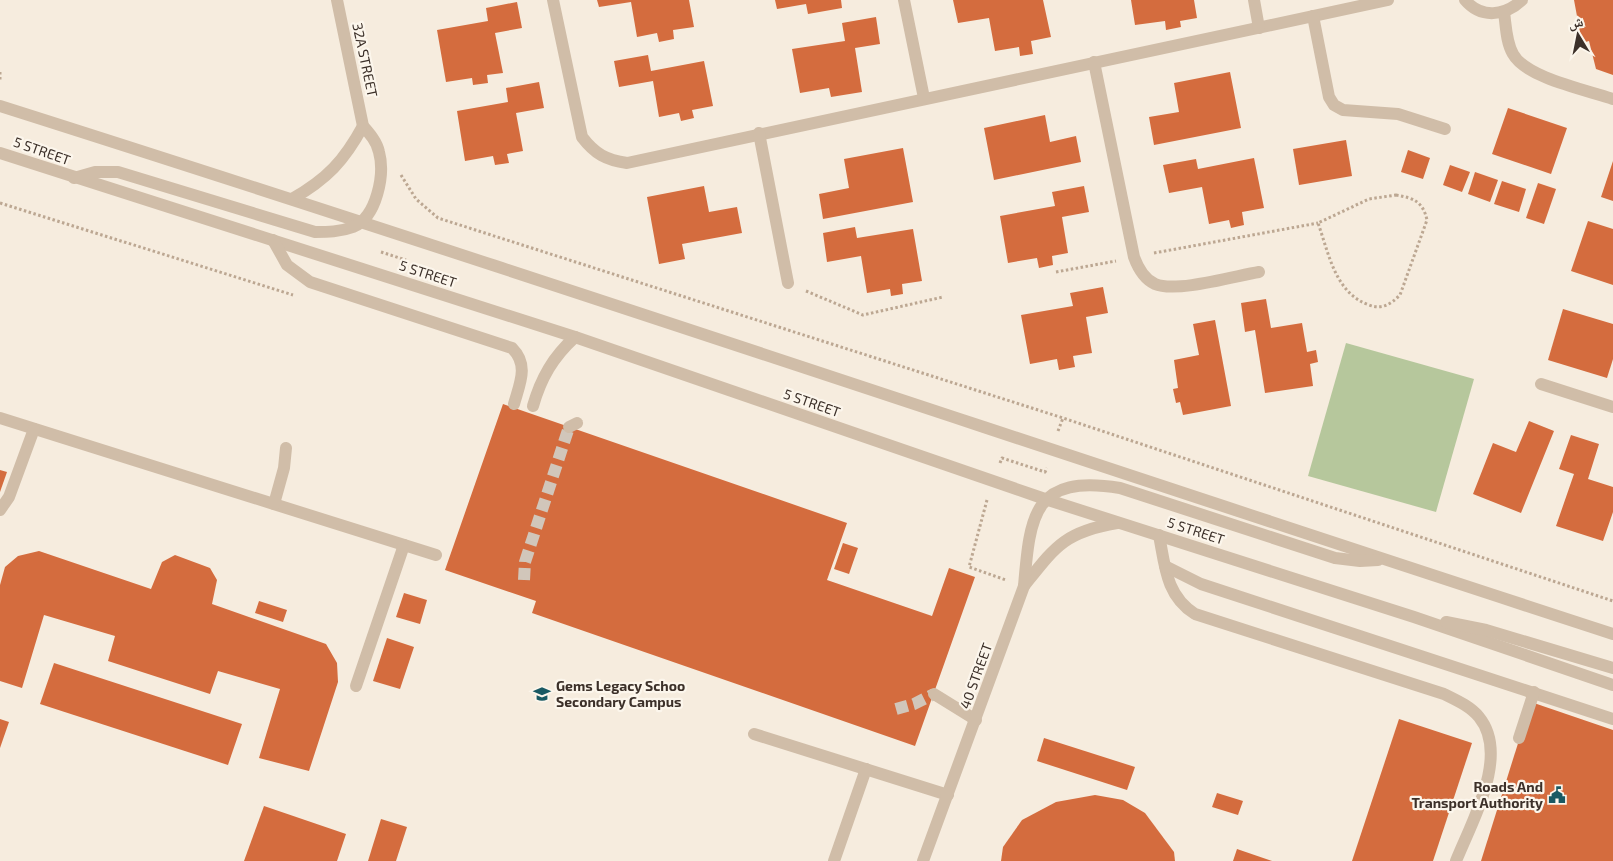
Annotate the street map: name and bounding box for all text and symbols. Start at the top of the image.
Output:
north arrow [1553,10,1603,60]
text: ش [1567,12,1585,32]
street label: 32A STREET [349,21,382,99]
street label: 5 STREET [11,133,73,168]
street label: 5 STREET [397,256,459,291]
street label: 5 STREET [781,385,843,420]
street label: 5 STREET [1165,513,1227,548]
street label: 40 STREET [956,641,995,711]
place label: Gems Legacy Schoo Secondary Campus [556,677,685,710]
school or university icon: Gems Legacy Schoo Secondary Campus [532,684,552,704]
place label: Roads And Transport Authority [1411,778,1543,811]
public building icon: Roads And Transport Authority [1547,785,1567,805]

